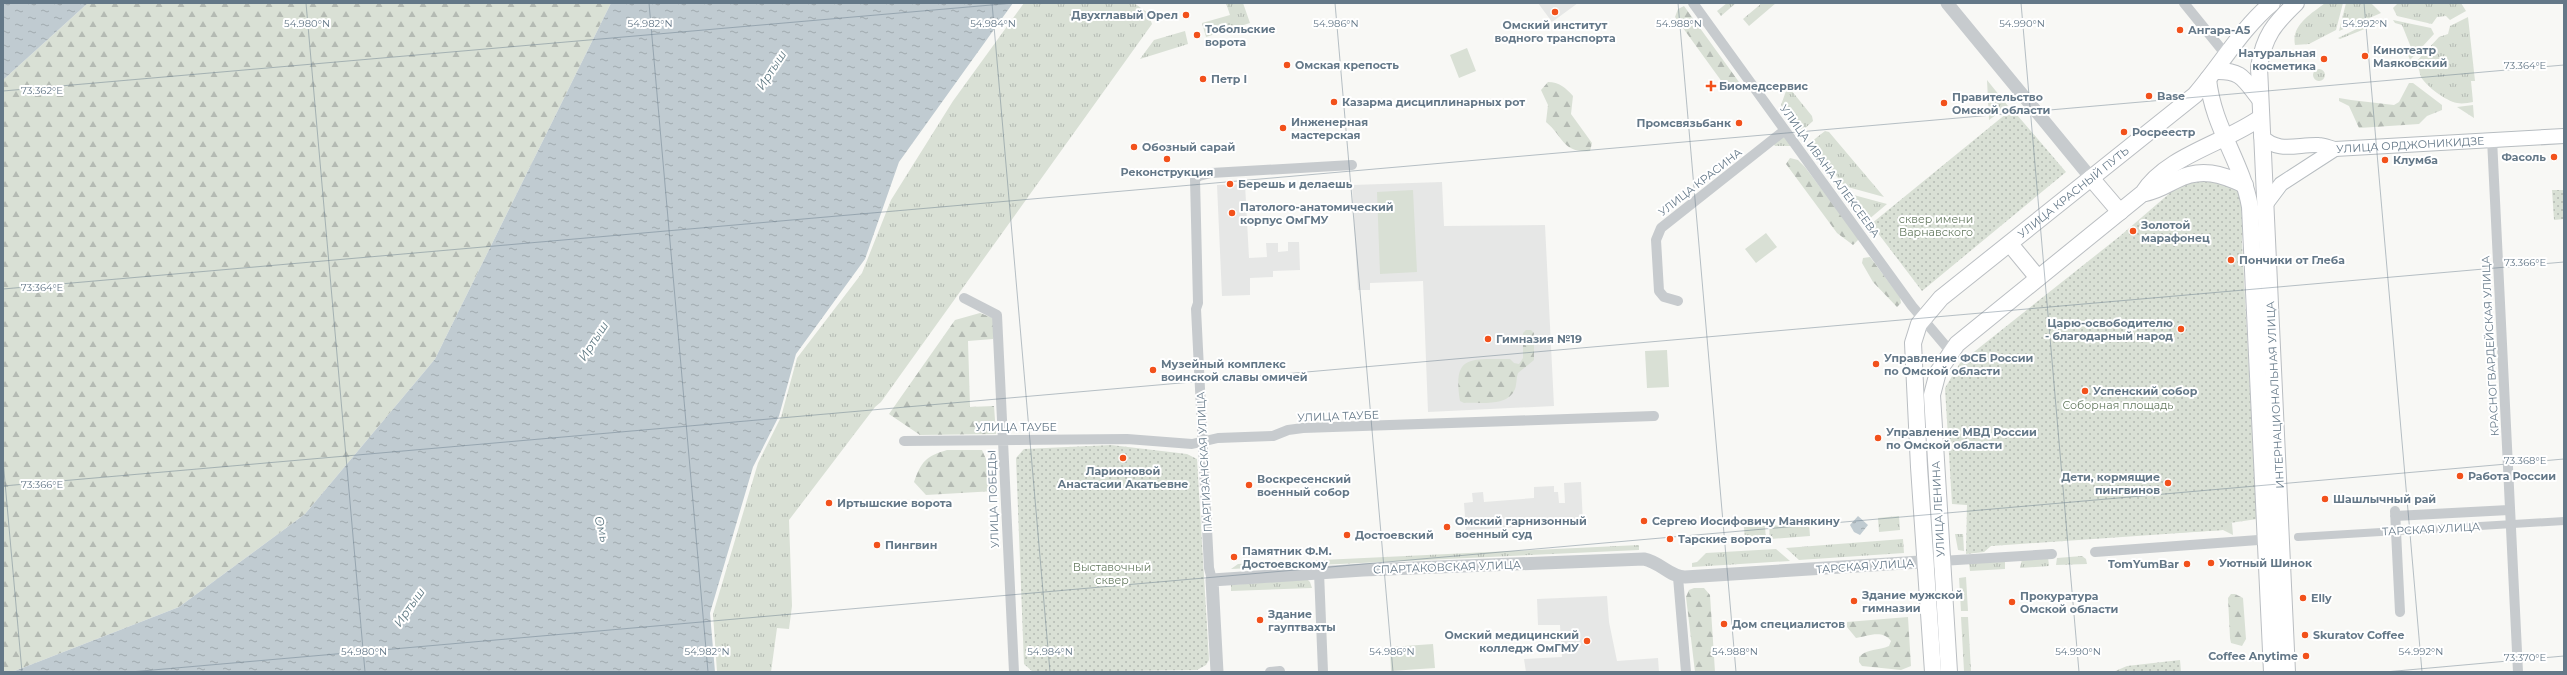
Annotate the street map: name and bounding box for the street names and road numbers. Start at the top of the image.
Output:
street label: УЛИЦА ИВАНА АЛЕКСЕЕВА [1777,102,1883,241]
street label: УЛИЦА ОРДЖОНИКИДЗЕ [2336,134,2485,156]
street label: УЛИЦА КРАСНЫЙ ПУТЬ [2015,143,2132,241]
street label: УЛИЦА КРАСИНА [1655,145,1745,219]
street label: КРАСНОГВАРДЕЙСКАЯ УЛИЦА [2478,255,2502,436]
street label: ИНТЕРНАЦИОНАЛЬНАЯ УЛИЦА [2263,300,2287,489]
street label: ПАРТИЗАНСКАЯ УЛИЦА [1193,391,1215,532]
street label: УЛИЦА ТАУБЕ [1297,408,1379,424]
street label: УЛИЦА ТАУБЕ [975,420,1057,434]
street label: УЛИЦА ПОБЕДЫ [984,450,1002,548]
street label: УЛИЦА ЛЕНИНА [1928,460,1948,557]
street label: ТАРСКАЯ УЛИЦА [2382,519,2481,539]
street label: ТАРСКАЯ УЛИЦА [1815,556,1915,576]
street label: СПАРТАКОВСКАЯ УЛИЦА [1373,557,1522,577]

